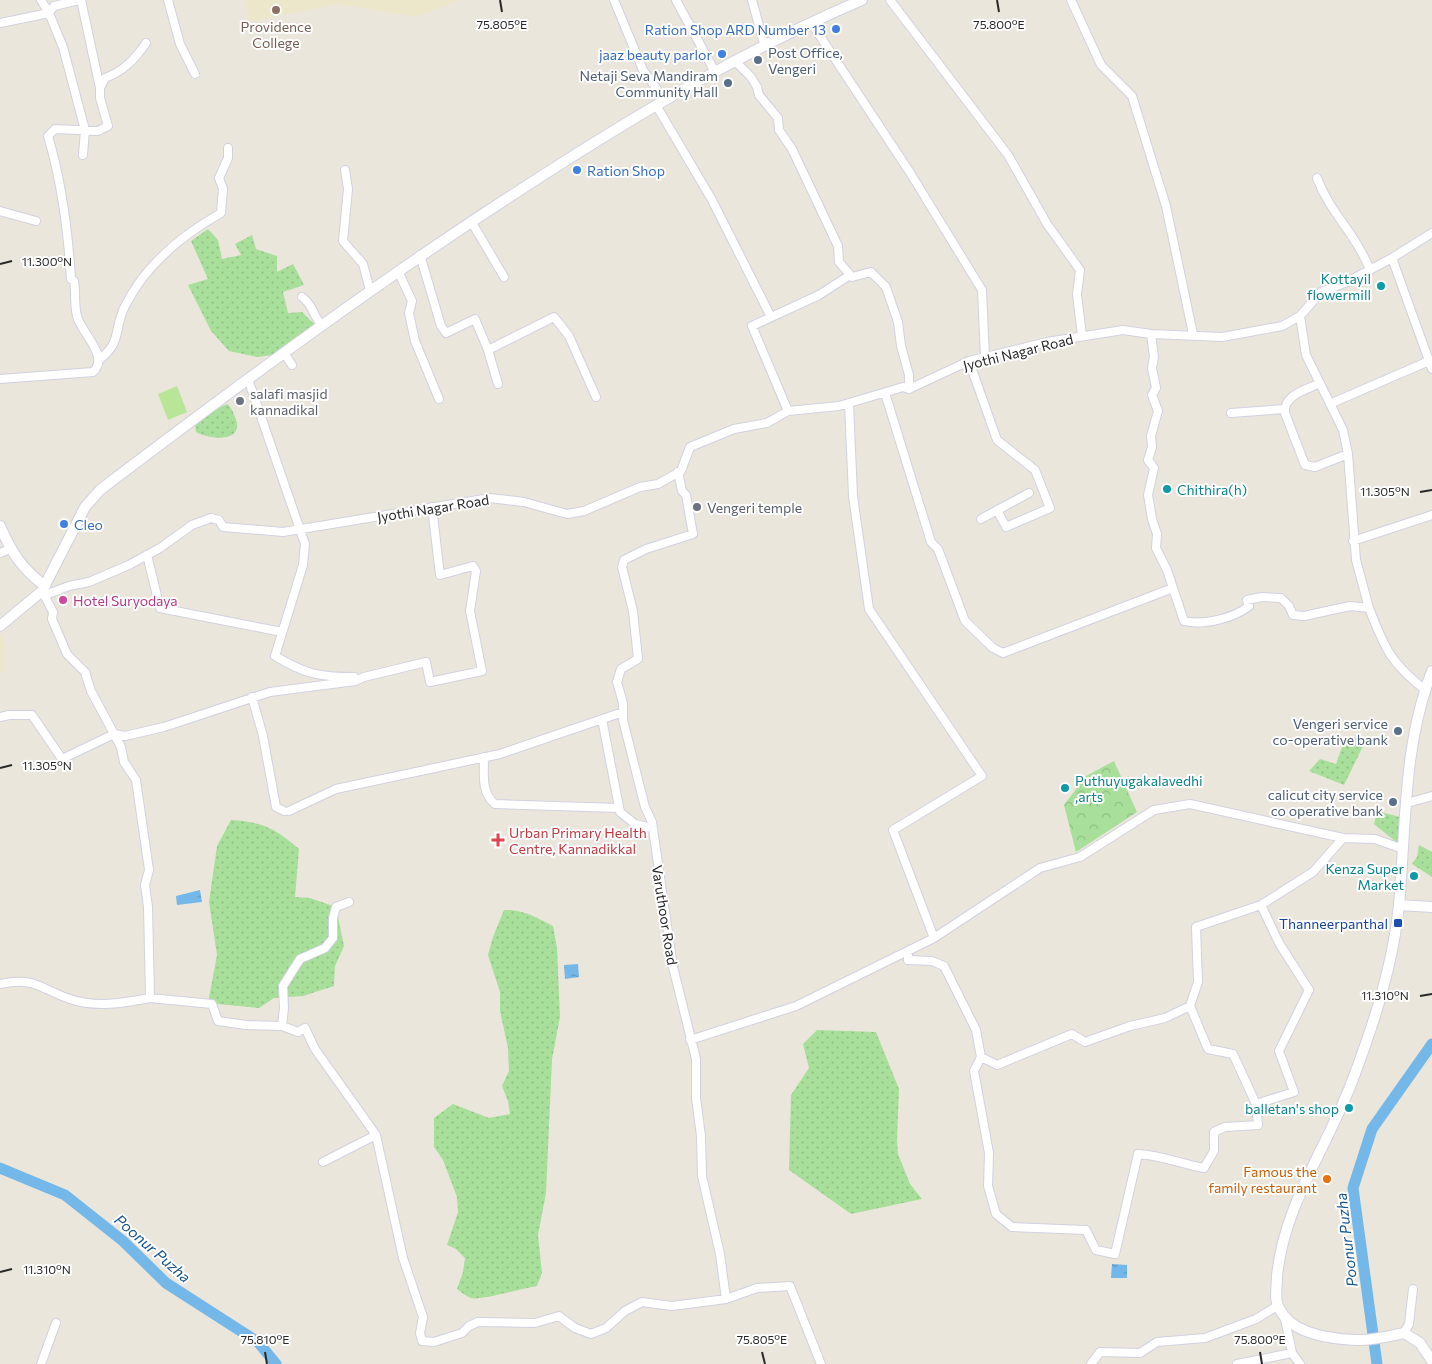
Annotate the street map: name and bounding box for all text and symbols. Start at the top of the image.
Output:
marker: Providence College [270,4,282,16]
text: 75.805°E [477,17,527,31]
text: 75.800°E [973,17,1025,31]
place label: Providence College [241,18,311,51]
place label: Ration Shop ARD Number 13 [645,21,826,38]
marker: Ration Shop ARD Number 13 [830,23,842,35]
place label: Post Office, Vengeri [768,44,843,77]
place label: jaaz beauty parlor [599,46,712,63]
marker: jaaz beauty parlor [716,48,728,60]
marker: Post Office, Vengeri [752,54,764,66]
place label: Netaji Seva Mandiram Community Hall [580,67,718,100]
marker: Netaji Seva Mandiram Community Hall [722,77,734,89]
place label: Ration Shop [587,162,665,179]
marker: Ration Shop [571,164,583,176]
text: 11.300°N [22,254,72,268]
place label: Kottayil flowermill [1307,270,1371,303]
marker: Kottayil flowermill [1375,280,1387,292]
street label: Jyothi Nagar Road [961,330,1075,374]
place label: salafi masjid kannadikal [250,385,328,418]
marker: salafi masjid kannadikal [234,395,246,407]
place label: Chithira(h) [1177,481,1247,498]
marker: Chithira(h) [1161,483,1173,495]
text: 11.305°N [1360,484,1410,498]
street label: Jyothi Nagar Road [376,491,490,525]
place label: Vengeri temple [707,499,802,516]
marker: Vengeri temple [691,501,703,513]
place label: Cleo [74,516,103,533]
marker: Cleo [58,518,70,530]
place label: Hotel Suryodaya [73,592,178,609]
marker: Hotel Suryodaya [57,594,69,606]
place label: Vengeri service co-operative bank [1272,715,1388,748]
marker: Vengeri service co-operative bank [1392,725,1404,737]
text: 11.305°N [22,758,72,772]
place label: Puthuyugakalavedhi ,arts [1075,772,1203,805]
marker: Puthuyugakalavedhi ,arts [1059,782,1071,794]
place label: calicut city service co operative bank [1268,786,1383,819]
marker: calicut city service co operative bank [1387,796,1399,808]
place label: Urban Primary Health Centre, Kannadikkal [509,824,647,857]
marker: Urban Primary Health Centre, Kannadikkal [491,833,505,847]
place label: Kenza Super Market [1325,860,1404,893]
street label: Varuthoor Road [649,864,681,966]
marker: Kenza Super Market [1408,870,1420,882]
place label: Thanneerpanthal [1279,915,1388,932]
marker: Thanneerpanthal [1392,917,1404,929]
text: 11.310°N [1361,988,1409,1002]
place label: balletan's shop [1245,1100,1339,1117]
marker: balletan's shop [1343,1102,1355,1114]
place label: Famous the family restaurant [1209,1163,1317,1196]
marker: Famous the family restaurant [1321,1173,1333,1185]
water label: Poonur Puzha [1331,1192,1361,1288]
water label: Poonur Puzha [111,1210,195,1286]
text: 11.310°N [23,1262,71,1276]
text: 75.810°E [241,1332,289,1346]
text: 75.805°E [737,1332,787,1346]
text: 75.800°E [1234,1332,1286,1346]

